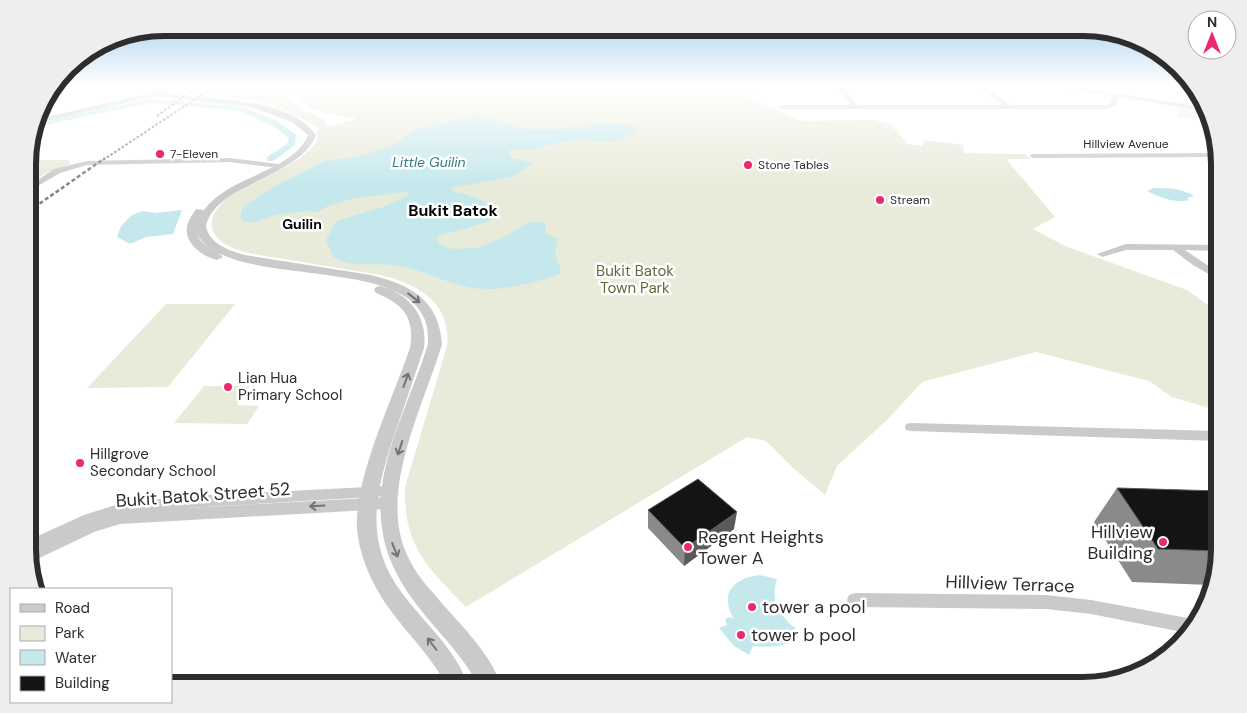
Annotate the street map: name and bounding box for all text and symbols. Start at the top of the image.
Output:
north arrow [1187,10,1237,60]
text: N [1207,13,1217,31]
street label: Hillview Avenue [1083,136,1169,152]
place label: 7-Eleven [170,146,218,162]
marker: 7-Eleven [154,148,166,160]
water label: Little Guilin [392,153,466,171]
place label: Stone Tables [758,157,829,173]
marker: Stone Tables [742,159,754,171]
place label: Stream [890,192,930,208]
marker: Stream [874,194,886,206]
district label: Bukit Batok [408,200,499,221]
district label: Guilin [282,215,322,233]
park label: Bukit Batok Town Park [596,261,674,298]
one-way arrow [408,292,421,303]
place label: Lian Hua Primary School [238,368,342,405]
one-way arrow [402,373,411,388]
marker: Lian Hua Primary School [222,381,234,393]
one-way arrow [395,439,404,455]
place label: Hillgrove Secondary School [90,444,216,481]
marker: Hillgrove Secondary School [74,457,86,469]
street label: Bukit Batok Street 52 [115,477,291,513]
one-way arrow [310,501,326,511]
place label: Hillview Building [1088,520,1153,565]
place label: Regent Heights Tower A [698,525,824,570]
marker: Hillview Building [1157,536,1169,548]
marker: Regent Heights Tower A [682,541,694,553]
one-way arrow [391,542,400,557]
street label: Hillview Terrace [945,570,1075,598]
legend [10,588,172,703]
place label: tower a pool [762,595,865,619]
text: Road [55,598,90,618]
marker: tower a pool [746,601,758,613]
text: Park [55,623,85,643]
place label: tower b pool [751,623,856,647]
marker: tower b pool [735,629,747,641]
one-way arrow [426,638,437,651]
text: Water [55,648,97,668]
text: Building [55,673,110,693]

